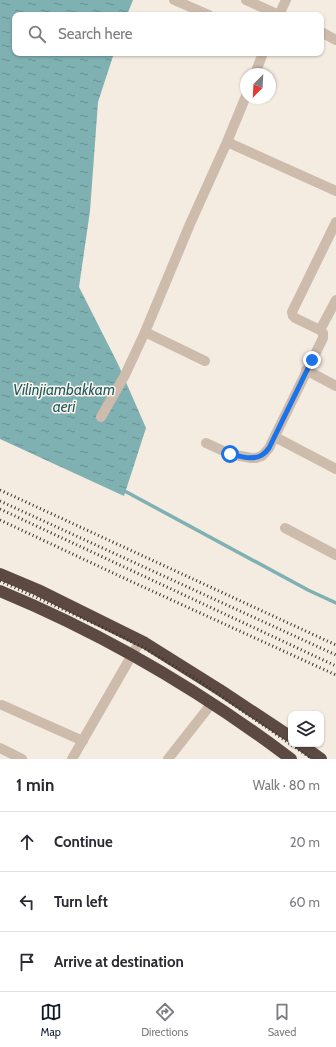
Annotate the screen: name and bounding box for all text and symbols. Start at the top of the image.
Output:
search box [12,12,324,56]
icon: search [26,23,48,45]
text: Search here [58,25,133,43]
north arrow [240,68,276,104]
route end [303,351,321,369]
water label: Vilinjiambakkam aeri [13,381,115,416]
route start [221,445,239,463]
map controls [288,711,324,747]
button: layers [288,711,324,747]
text: 1 min [16,775,54,795]
text: Walk · 80 m [253,777,320,793]
icon: ahead [16,831,38,853]
text: Continue [54,833,113,851]
text: 20 m [290,834,320,850]
icon: left [16,891,38,913]
text: Turn left [54,893,108,911]
text: 60 m [289,894,320,910]
icon: arrive [16,951,38,973]
text: Arrive at destination [54,953,184,971]
tab: Map [40,1001,62,1039]
tab: Directions [141,1001,188,1039]
tab: Saved [268,1001,296,1039]

